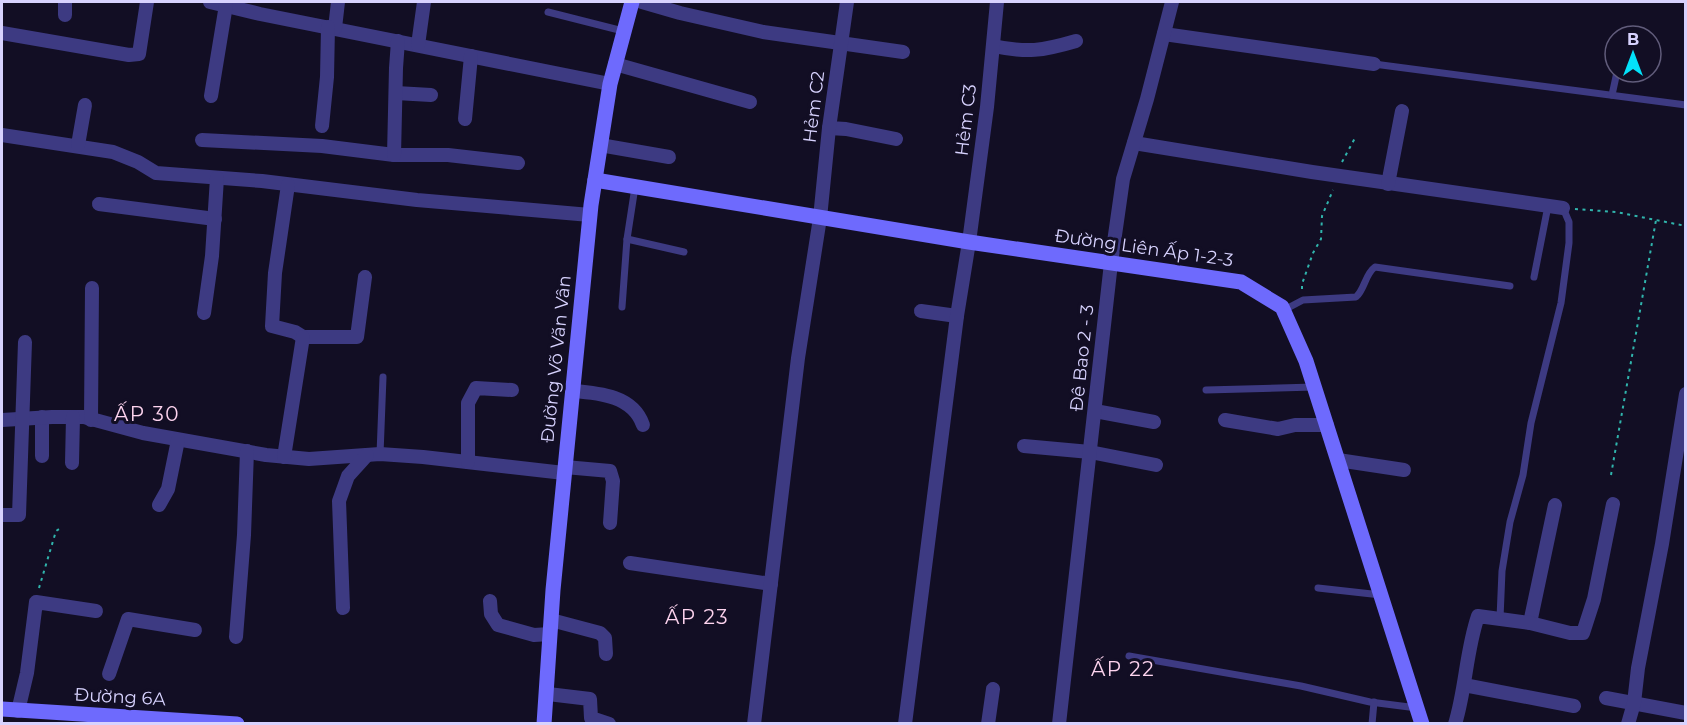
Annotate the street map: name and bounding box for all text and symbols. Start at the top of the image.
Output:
north arrow [1603,24,1663,84]
text: B [1627,30,1639,49]
street label: Hẻm C2 [799,70,829,144]
street label: Hẻm C3 [951,83,981,157]
street label: Đường Liên Ấp 1-2-3 [1053,224,1235,271]
street label: Đường Võ Văn Vân [536,274,576,444]
street label: Đê Bao 2 - 3 [1065,303,1099,413]
district label: ẤP 30 [114,401,180,426]
district label: ẤP 23 [665,604,729,629]
district label: ẤP 22 [1091,656,1155,681]
street label: Đường 6A [74,684,166,710]

